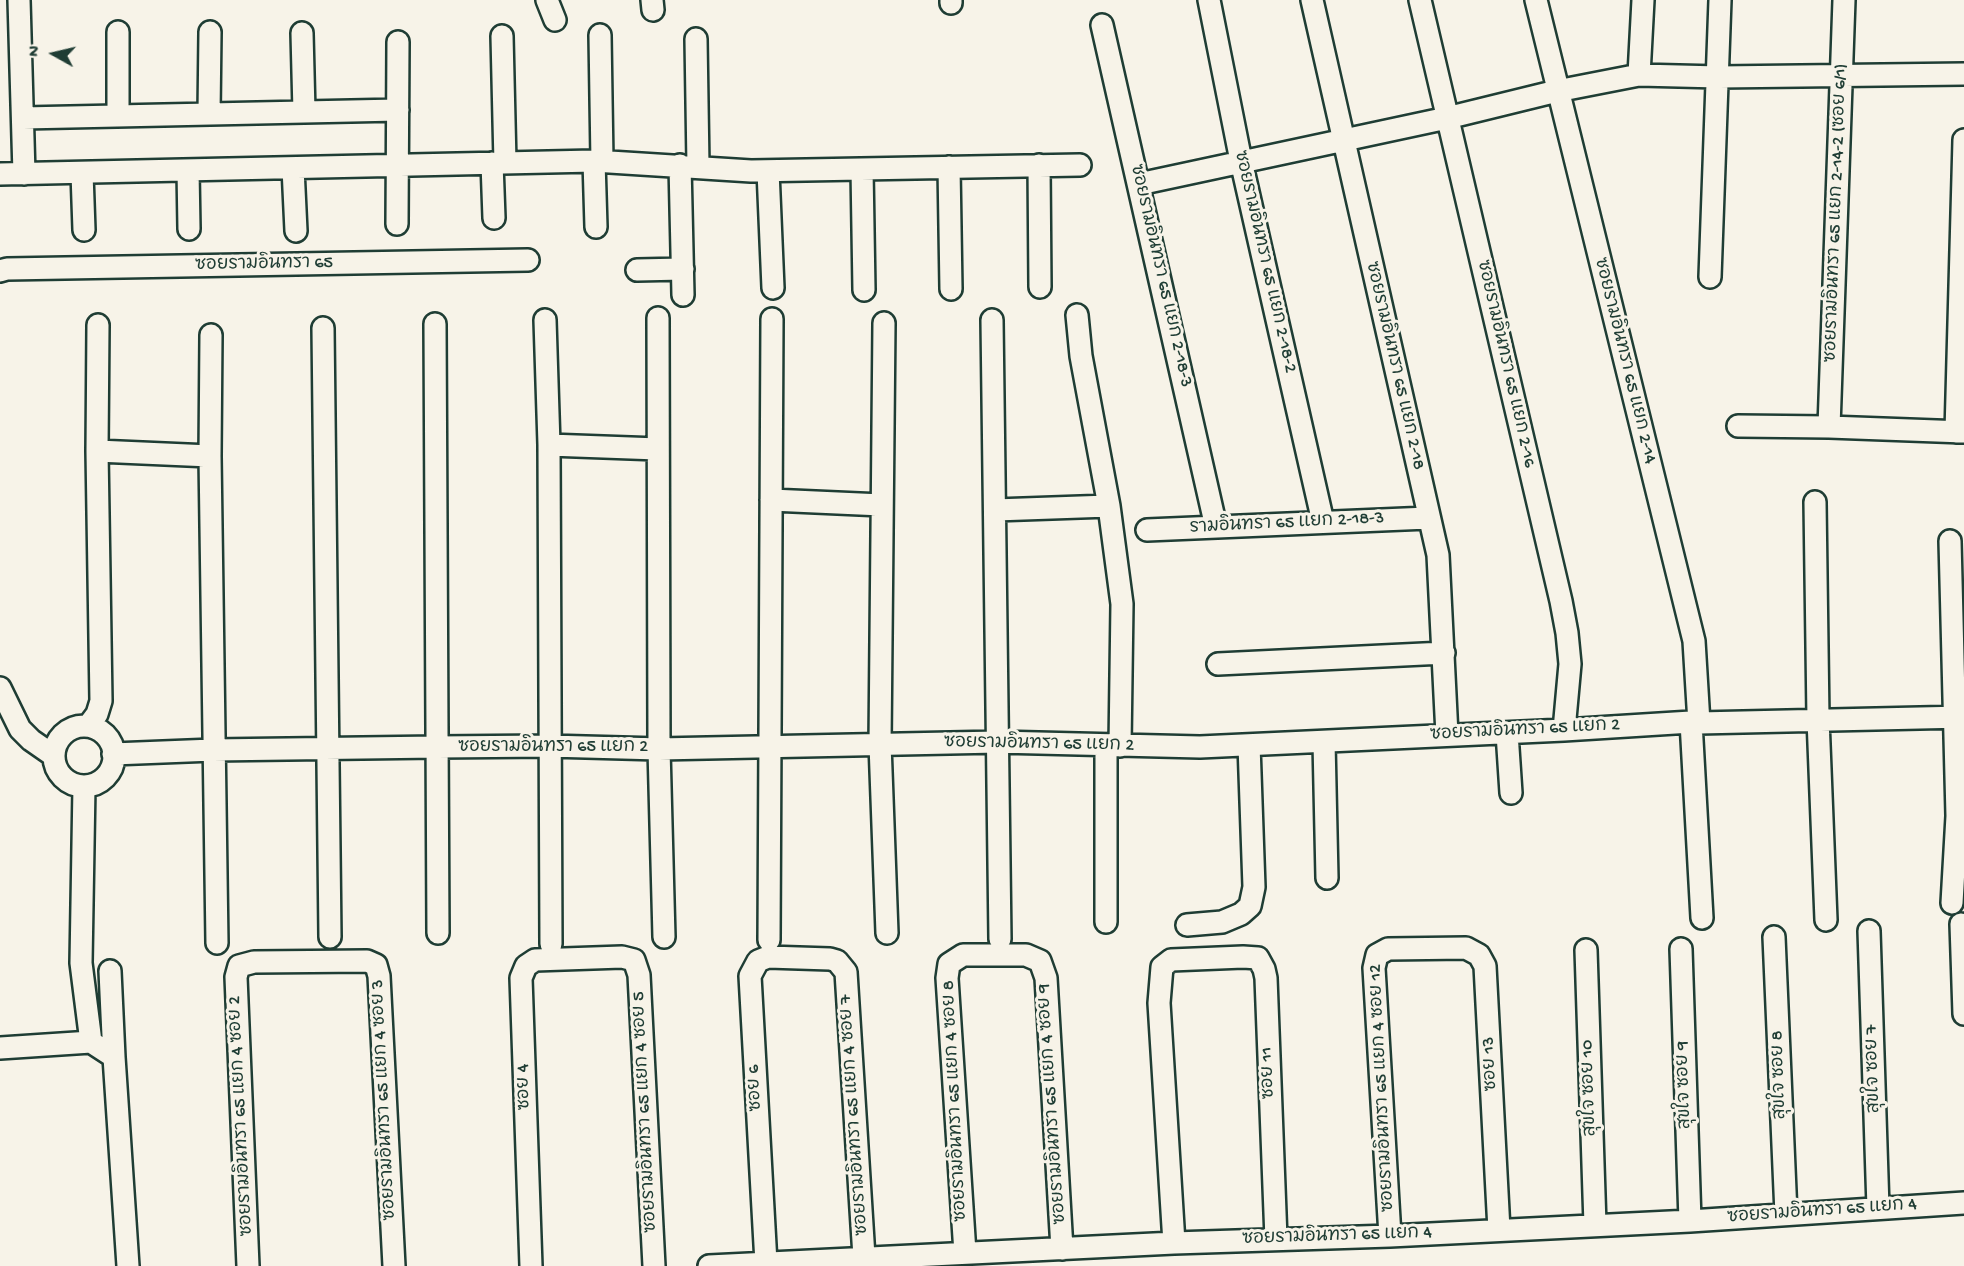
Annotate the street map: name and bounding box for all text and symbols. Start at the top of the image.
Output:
north arrow [24,24,84,84]
text: N [26,45,46,58]
street label: ซอยรามอินทรา 65 แยก 2-14-2 (ซอย 6/1) [1821,63,1853,363]
street label: ซอยรามอินทรา 65 แยก 2-18-2 [1228,149,1300,375]
street label: ซอยรามอินทรา 65 แยก 2-18-3 [1124,162,1196,390]
street label: ซอยรามอินทรา 65 [195,253,333,277]
street label: ซอยรามอินทรา 65 แยก 2-14 [1588,256,1660,466]
street label: ซอยรามอินทรา 65 แยก 2-16 [1471,258,1539,470]
street label: ซอยรามอินทรา 65 แยก 2-18 [1360,260,1428,472]
street label: รามอินทรา 65 แยก 2-18-3 [1189,508,1385,540]
street label: ซอยรามอินทรา 65 แยก 2 [1429,715,1621,747]
street label: ซอยรามอินทรา 65 แยก 2 [944,733,1134,757]
street label: ซอยรามอินทรา 65 แยก 2 [458,737,648,759]
street label: ซอยรามอินทรา 65 แยก 4 ซอย 12 [1366,964,1400,1212]
street label: ซอยรามอินทรา 65 แยก 4 ซอย 3 [368,979,402,1221]
street label: ซอยรามอินทรา 65 แยก 4 ซอย 8 [939,980,973,1222]
street label: ซอยรามอินทรา 65 แยก 4 ซอย 9 [1034,983,1072,1225]
street label: ซอยรามอินทรา 65 แยก 4 ซอย 5 [629,991,663,1233]
street label: ซอยรามอินทรา 65 แยก 4 ซอย 7 [836,994,874,1236]
street label: ซอยรามอินทรา 65 แยก 4 ซอย 2 [225,995,259,1237]
street label: สุขใจ ซอย 7 [1862,1024,1886,1114]
street label: สุขใจ ซอย 8 [1768,1030,1792,1120]
street label: ซอย 13 [1479,1036,1503,1092]
street label: สุขใจ ซอย 10 [1578,1039,1602,1137]
street label: สุขใจ ซอย 9 [1673,1041,1697,1129]
street label: ซอย 11 [1257,1046,1281,1100]
street label: ซอย 4 [513,1063,537,1111]
street label: ซอย 6 [744,1064,768,1112]
street label: ซอยรามอินทรา 65 แยก 4 [1727,1195,1917,1229]
street label: ซอยรามอินทรา 65 แยก 4 [1242,1223,1432,1251]

